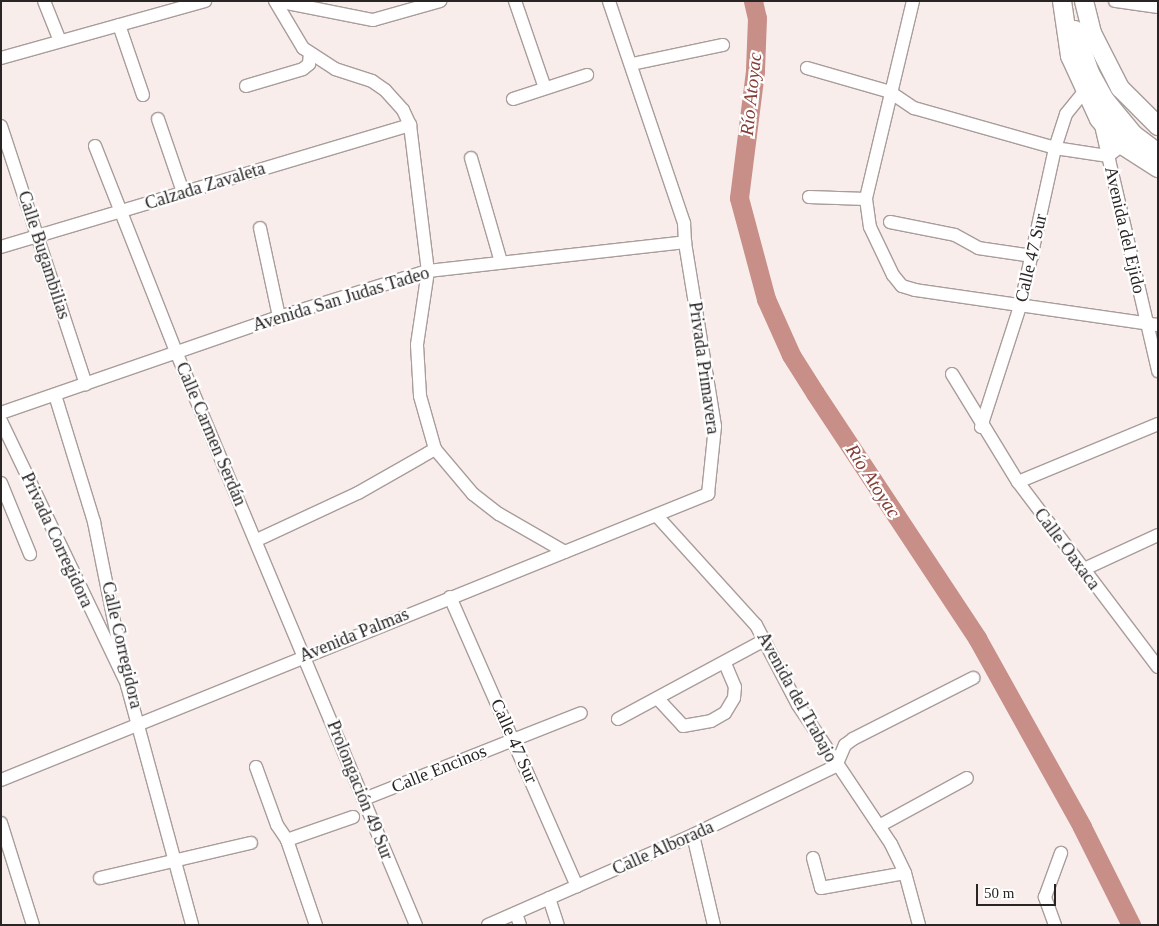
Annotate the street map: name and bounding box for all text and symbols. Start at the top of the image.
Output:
water label: Río Atoyac [735,51,767,137]
street label: Calzada Zavaleta [142,157,268,215]
street label: Avenida del Ejido [1100,164,1150,296]
street label: Calle Bugambilias [13,188,75,322]
street label: Calle 47 Sur [1010,212,1052,304]
street label: Avenida San Judas Tadeo [250,262,432,336]
street label: Privada Primavera [684,300,724,436]
street label: Calle Carmen Serdán [171,359,251,509]
water label: Río Atoyac [841,440,905,522]
street label: Privada Corregidora [16,469,98,611]
street label: Calle Oaxaca [1029,504,1105,594]
street label: Calle Corregidora [97,580,147,710]
street label: Avenida Palmas [296,603,412,667]
street label: Avenida del Trabajo [752,628,842,766]
street label: Calle 47 Sur [486,696,542,786]
street label: Prolongación 49 Sur [322,717,398,863]
street label: Calle Encinos [388,740,490,798]
street label: Calle Alborada [609,816,717,880]
scale bar [979,874,1059,906]
text: 50 m [984,885,1014,901]

